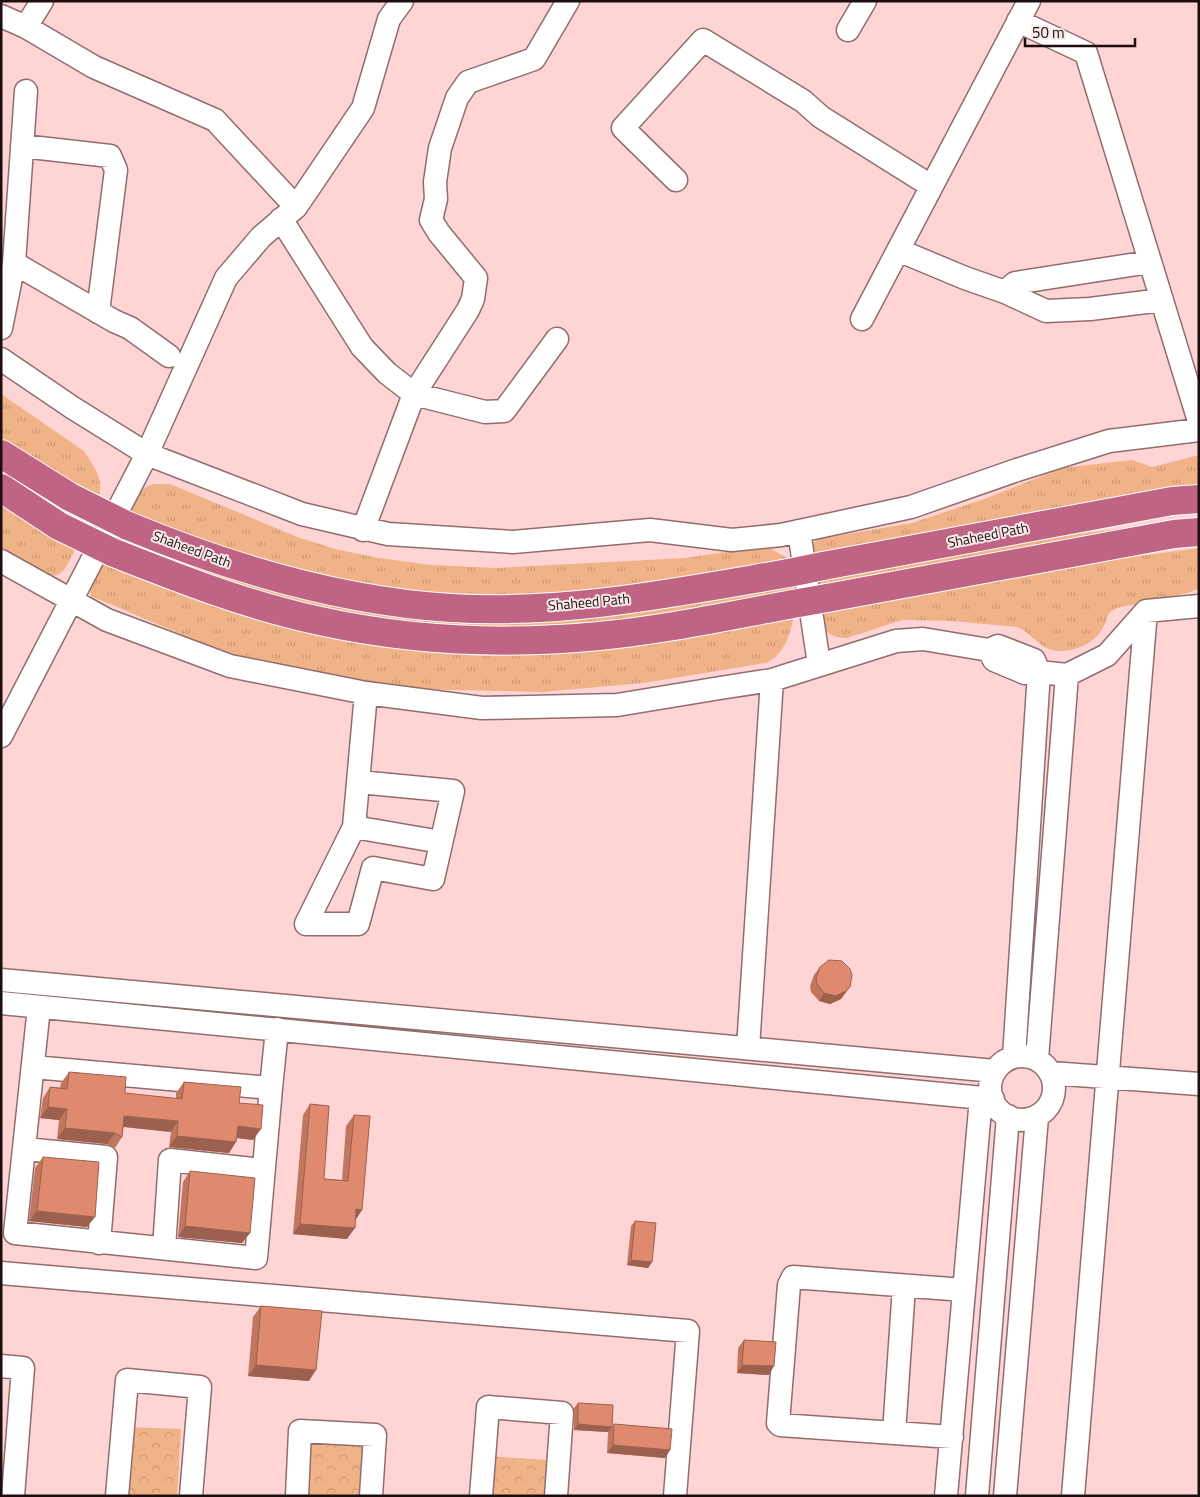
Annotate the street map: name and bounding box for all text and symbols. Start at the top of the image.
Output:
scale bar [1025,15,1135,47]
text: 50 m [1032,21,1065,44]
street label: Shaheed Path [946,516,1030,553]
street label: Shaheed Path [150,525,234,572]
street label: Shaheed Path [547,587,631,616]

